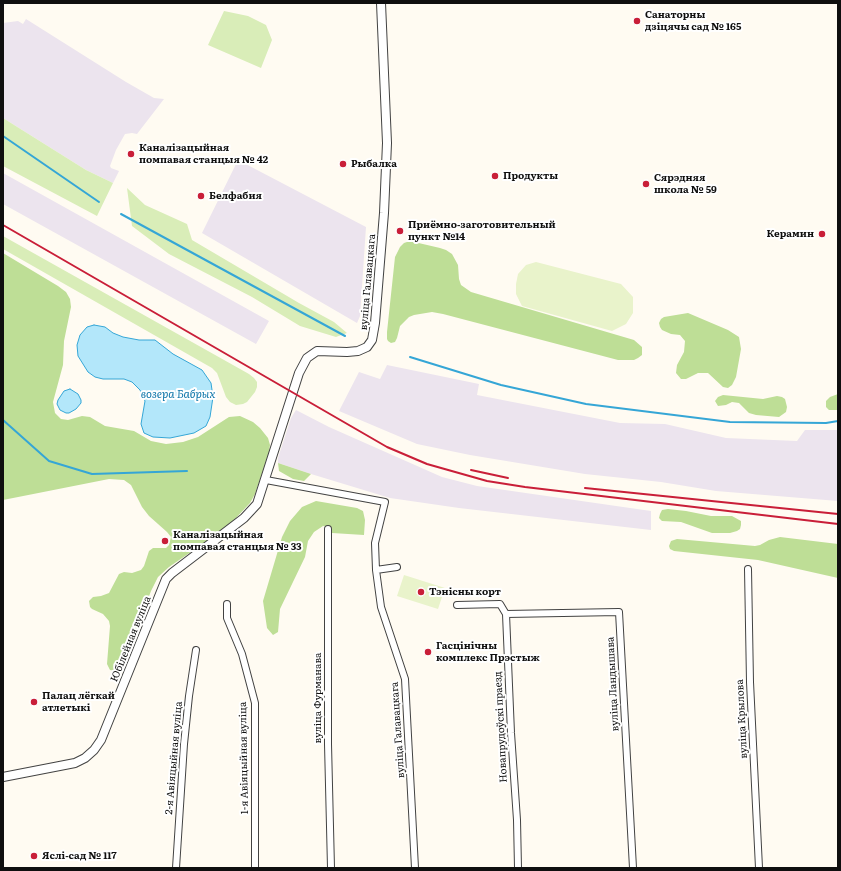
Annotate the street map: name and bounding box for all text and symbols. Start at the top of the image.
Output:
place label: Санаторны дзіцячы сад № 165 [645,9,741,32]
marker: Санаторны дзіцячы сад № 165 [632,16,642,26]
place label: Каналізацыйная помпавая станцыя № 42 [139,142,268,166]
marker: Каналізацыйная помпавая станцыя № 42 [126,149,136,159]
place label: Рыбалка [351,158,397,170]
marker: Рыбалка [338,159,348,169]
place label: Продукты [503,170,558,182]
marker: Продукты [490,171,500,181]
place label: Сярэдняя школа № 59 [654,172,717,196]
marker: Сярэдняя школа № 59 [641,179,651,189]
place label: Белфабия [209,190,262,202]
marker: Белфабия [196,191,206,201]
place label: Приёмно-заготовительный пункт №14 [408,219,556,242]
marker: Приёмно-заготовительный пункт №14 [395,226,405,236]
place label: Керамин [767,228,814,240]
marker: Керамин [817,229,827,239]
street label: вуліца Галавацкага [358,233,378,331]
water label: возера Бабрых [141,388,215,402]
place label: Каналізацыйная помпавая станцыя № 33 [173,529,302,552]
marker: Каналізацыйная помпавая станцыя № 33 [160,536,170,546]
place label: Тэнісны корт [429,586,501,598]
marker: Тэнісны корт [416,587,426,597]
street label: Юбілейная вуліца [108,594,154,684]
street label: вуліца Ландышава [605,636,621,732]
place label: Гасцінічны комплекс Прэстыж [436,640,540,664]
marker: Гасцінічны комплекс Прэстыж [423,647,433,657]
street label: вуліца Фурманава [312,653,324,743]
street label: Новапрудоўскі праезд [492,671,510,783]
street label: вуліца Крылова [734,679,750,759]
street label: вуліца Галавацкага [389,681,407,779]
place label: Палац лёгкай атлетыкі [42,690,115,714]
marker: Палац лёгкай атлетыкі [29,697,39,707]
street label: 2-я Авіяцыйная вуліца [163,701,185,815]
street label: 1-я Авіяцыйная вуліца [237,702,251,814]
place label: Яслі-сад № 117 [42,850,117,862]
marker: Яслі-сад № 117 [29,851,39,861]

